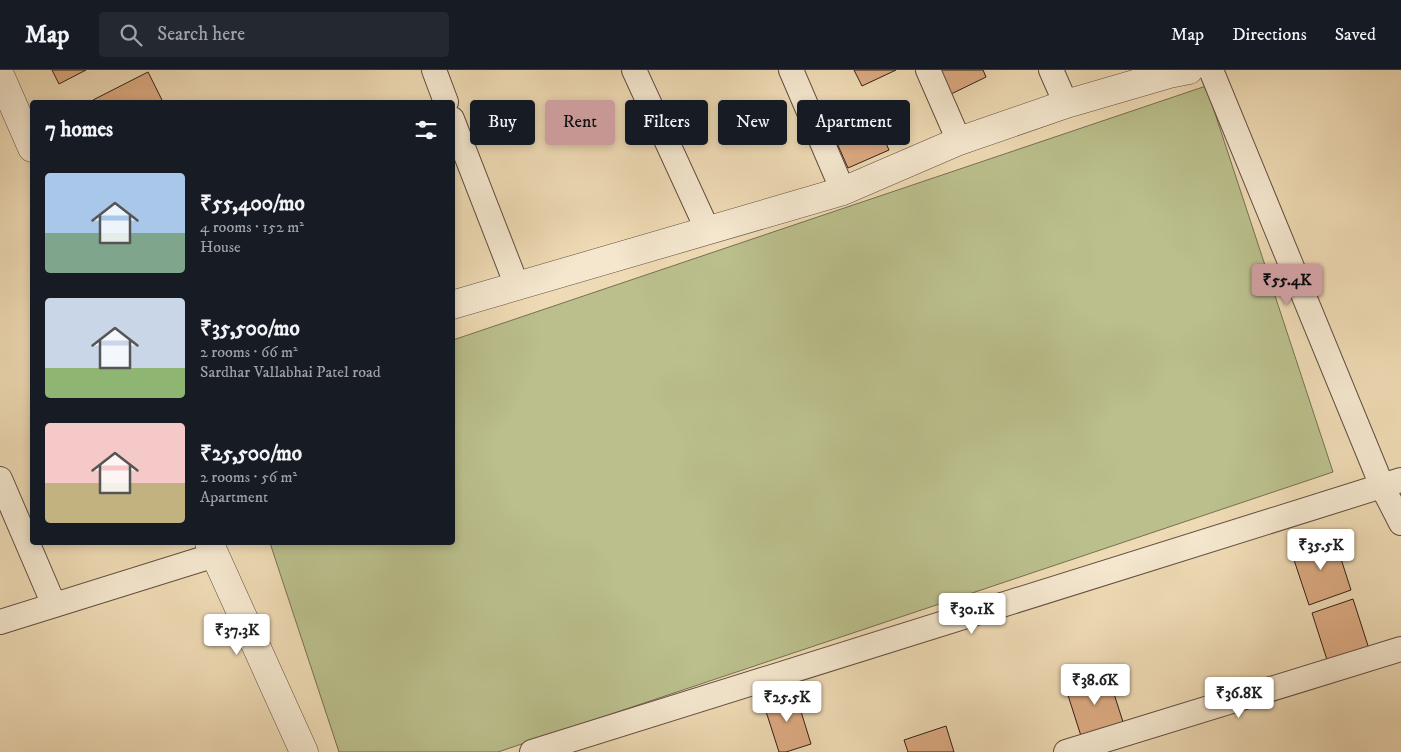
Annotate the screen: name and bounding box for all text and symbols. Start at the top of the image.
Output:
search box [99,12,449,57]
text: Map [25,20,69,50]
icon: search [117,21,145,49]
text: Search here [157,23,245,46]
text: Map [1171,24,1204,46]
text: Directions [1232,24,1307,46]
text: Saved [1335,24,1376,46]
chip: Buy [470,100,535,145]
chip: Rent [545,100,615,145]
chip: Filters [625,100,708,145]
chip: New [718,100,787,145]
chip: Apartment [797,100,910,145]
icon: filters [412,116,440,144]
text: 7 homes [45,117,113,143]
text: ₹55,400/mo [200,191,305,217]
icon: home [85,193,145,253]
text: 4 rooms · 152 m² [200,217,304,237]
text: House [200,237,241,257]
pin: ₹55.4K [1246,264,1328,306]
text: ₹55.4K [1263,270,1311,290]
text: ₹35,500/mo [200,316,300,342]
icon: home [85,318,145,378]
text: 2 rooms · 66 m² [200,342,298,362]
text: Sardhar Vallabhai Patel road [200,362,381,382]
text: ₹25,500/mo [200,441,302,467]
icon: home [85,443,145,503]
text: 2 rooms · 56 m² [200,467,297,487]
text: Apartment [200,487,268,507]
pin: ₹35.5K [1280,528,1362,571]
text: ₹35.5K [1298,535,1344,555]
pin: ₹30.1K [931,592,1013,635]
text: ₹30.1K [950,599,994,619]
pin: ₹37.3K [196,614,278,656]
text: ₹37.3K [215,620,259,640]
pin: ₹38.6K [1054,664,1136,706]
text: ₹38.6K [1072,670,1118,690]
pin: ₹36.8K [1198,676,1280,719]
pin: ₹25.5K [746,680,828,723]
text: ₹36.8K [1216,683,1262,703]
text: ₹25.5K [763,687,811,707]

